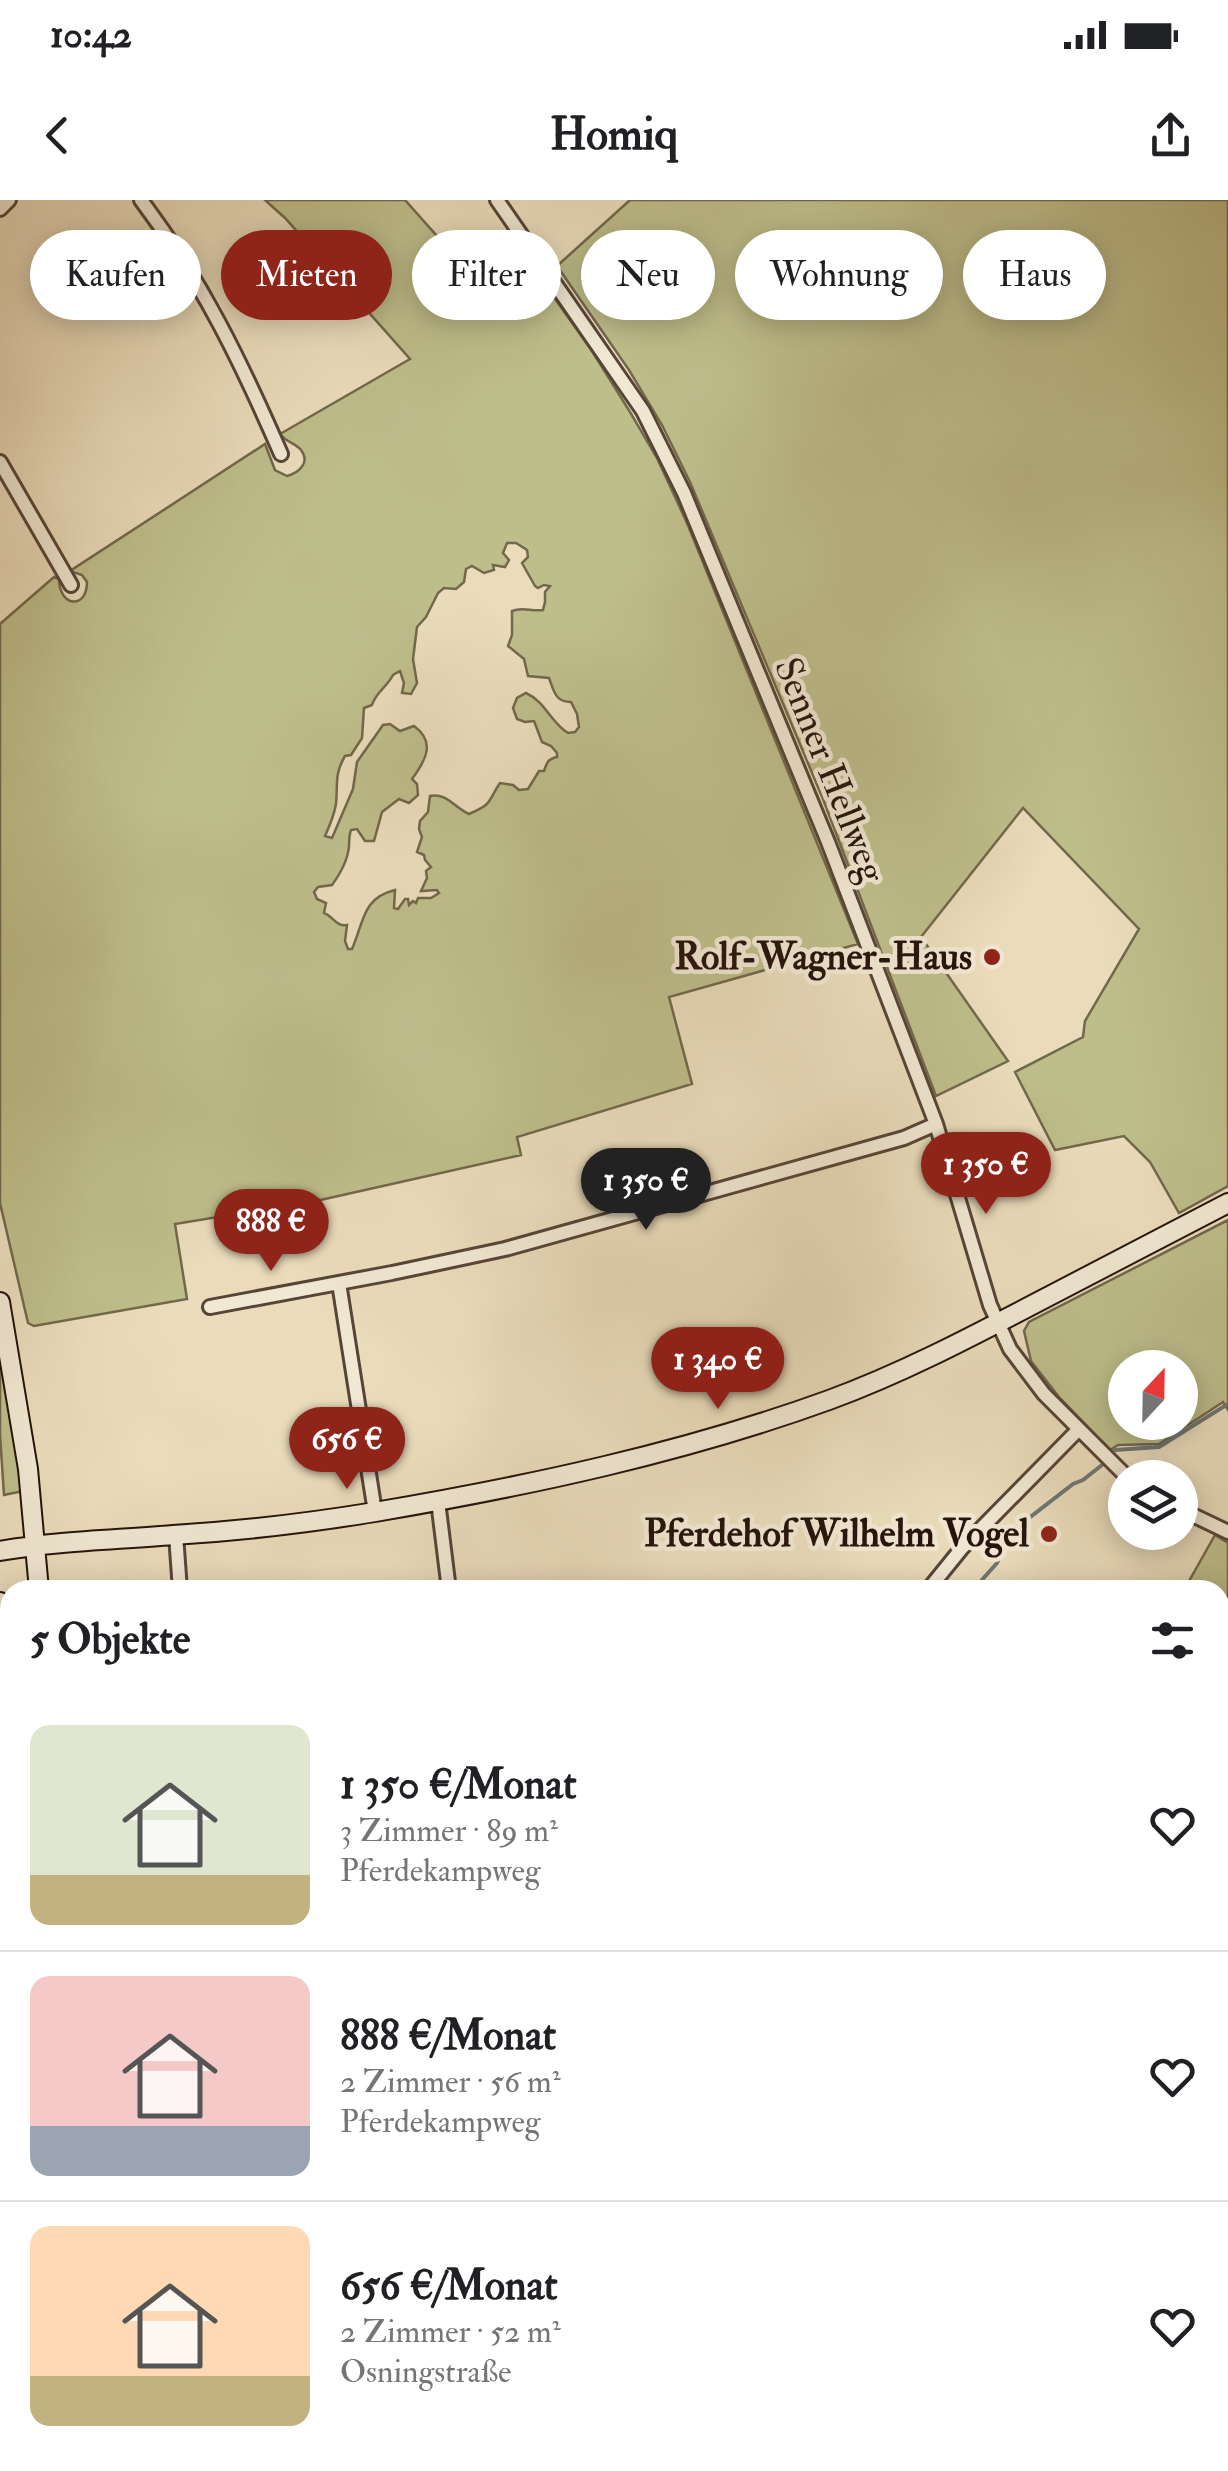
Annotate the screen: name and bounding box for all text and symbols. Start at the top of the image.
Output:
text: 10:42 [50,11,132,59]
text: Homiq [550,107,678,163]
icon: back [30,108,85,163]
icon: share [1143,108,1198,163]
chip: Kaufen [30,230,201,320]
chip: Mieten [221,230,392,320]
chip: Filter [412,230,561,320]
chip: Neu [581,230,715,320]
chip: Wohnung [735,230,943,320]
chip: Haus [963,230,1106,320]
street label: Senner Hellweg [763,651,897,890]
place label: Rolf-Wagner-Haus [674,933,972,981]
marker: Rolf-Wagner-Haus [981,946,1003,968]
pin: 1 350 € [894,1132,1078,1217]
text: 1 350 € [943,1144,1029,1184]
pin: 1 350 € [554,1148,738,1233]
text: 1 350 € [603,1160,689,1200]
pin: 888 € [201,1189,341,1274]
text: 888 € [236,1201,306,1241]
pin: 1 340 € [626,1327,810,1412]
text: 1 340 € [673,1339,763,1379]
north arrow [1108,1350,1198,1440]
map controls [1108,1350,1198,1550]
pin: 656 € [277,1407,417,1492]
text: 656 € [311,1419,383,1459]
button: layers [1108,1460,1198,1550]
place label: Pferdehof Wilhelm Vogel [644,1510,1029,1558]
marker: Pferdehof Wilhelm Vogel [1038,1523,1060,1545]
icon: filters [1145,1613,1200,1668]
text: 5 Objekte [30,1614,190,1666]
text: 1 350 €/Monat [340,1759,577,1811]
icon: home [110,1765,230,1885]
icon: heart [1145,1798,1200,1853]
text: 3 Zimmer · 89 m² [340,1811,558,1851]
text: Pferdekampweg [340,1851,541,1891]
text: 888 €/Monat [340,2010,556,2062]
icon: home [110,2016,230,2136]
icon: heart [1145,2049,1200,2104]
text: 2 Zimmer · 56 m² [340,2062,561,2102]
text: Pferdekampweg [340,2102,541,2142]
text: 656 €/Monat [340,2260,558,2312]
icon: home [110,2266,230,2386]
icon: heart [1145,2299,1200,2354]
text: 2 Zimmer · 52 m² [340,2312,561,2352]
text: Osningstraße [340,2352,511,2392]

